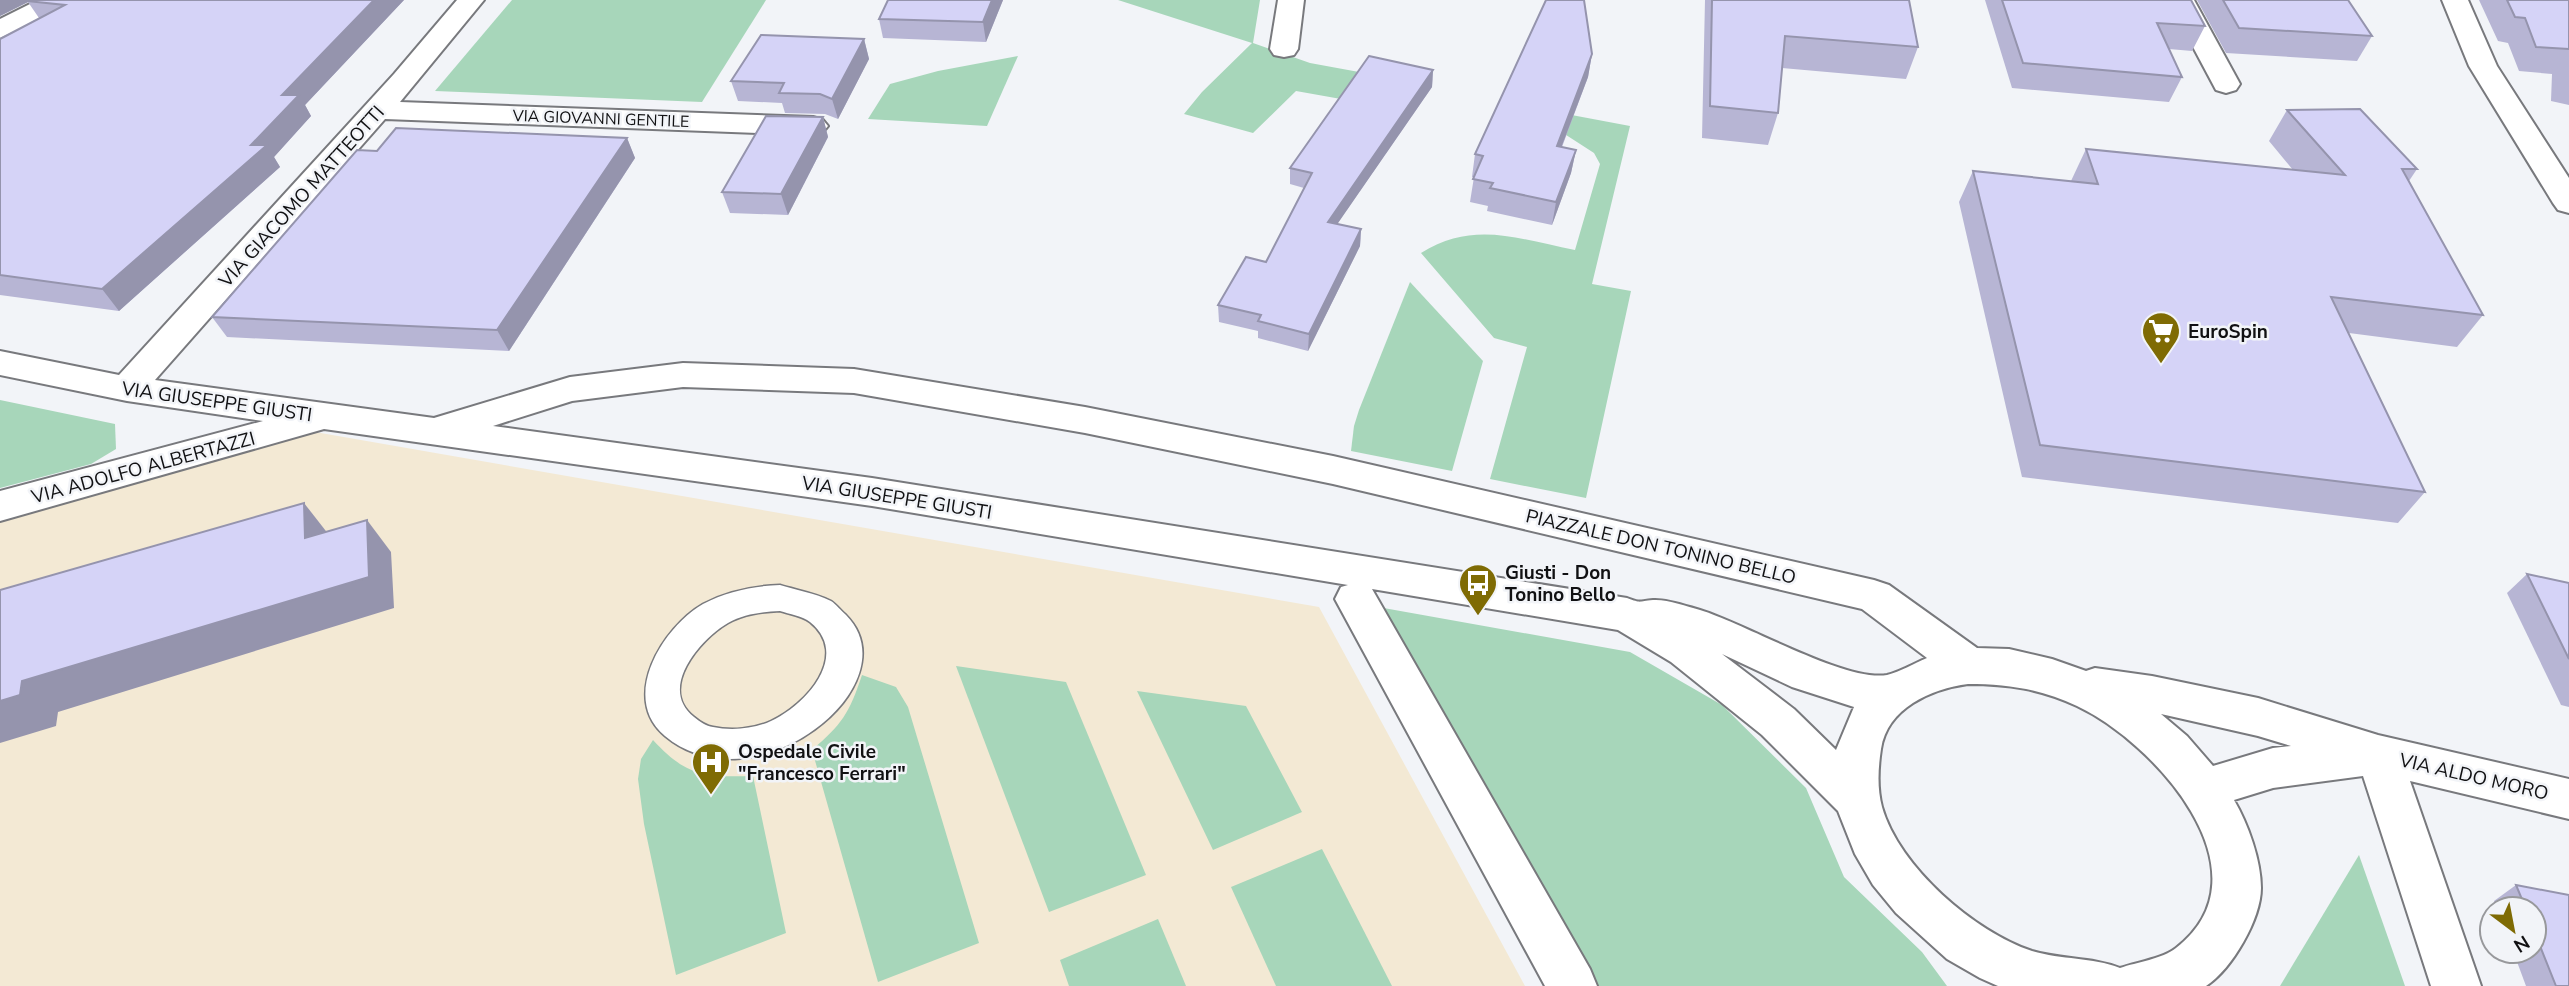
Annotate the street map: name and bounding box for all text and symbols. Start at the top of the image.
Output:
street label: VIA GIACOMO MATTEOTTI [212,100,390,294]
street label: VIA GIOVANNI GENTILE [511,105,690,133]
supermarket icon: EuroSpin [2140,310,2182,365]
place label: EuroSpin [2188,319,2268,345]
street label: VIA GIUSEPPE GIUSTI [119,376,314,428]
street label: VIA ADOLFO ALBERTAZZI [28,426,258,511]
street label: VIA GIUSEPPE GIUSTI [799,470,994,526]
street label: PIAZZALE DON TONINO BELLO [1523,503,1798,591]
place label: Giusti - Don Tonino Bello [1505,560,1616,608]
bus stop icon: Giusti - Don Tonino Bello [1457,562,1499,617]
place label: Ospedale Civile "Francesco Ferrari" [738,739,906,787]
hospital icon: Ospedale Civile "Francesco Ferrari" [690,741,732,796]
street label: VIA ALDO MORO [2396,747,2551,807]
north arrow [2478,895,2548,965]
text: N [2509,929,2534,958]

